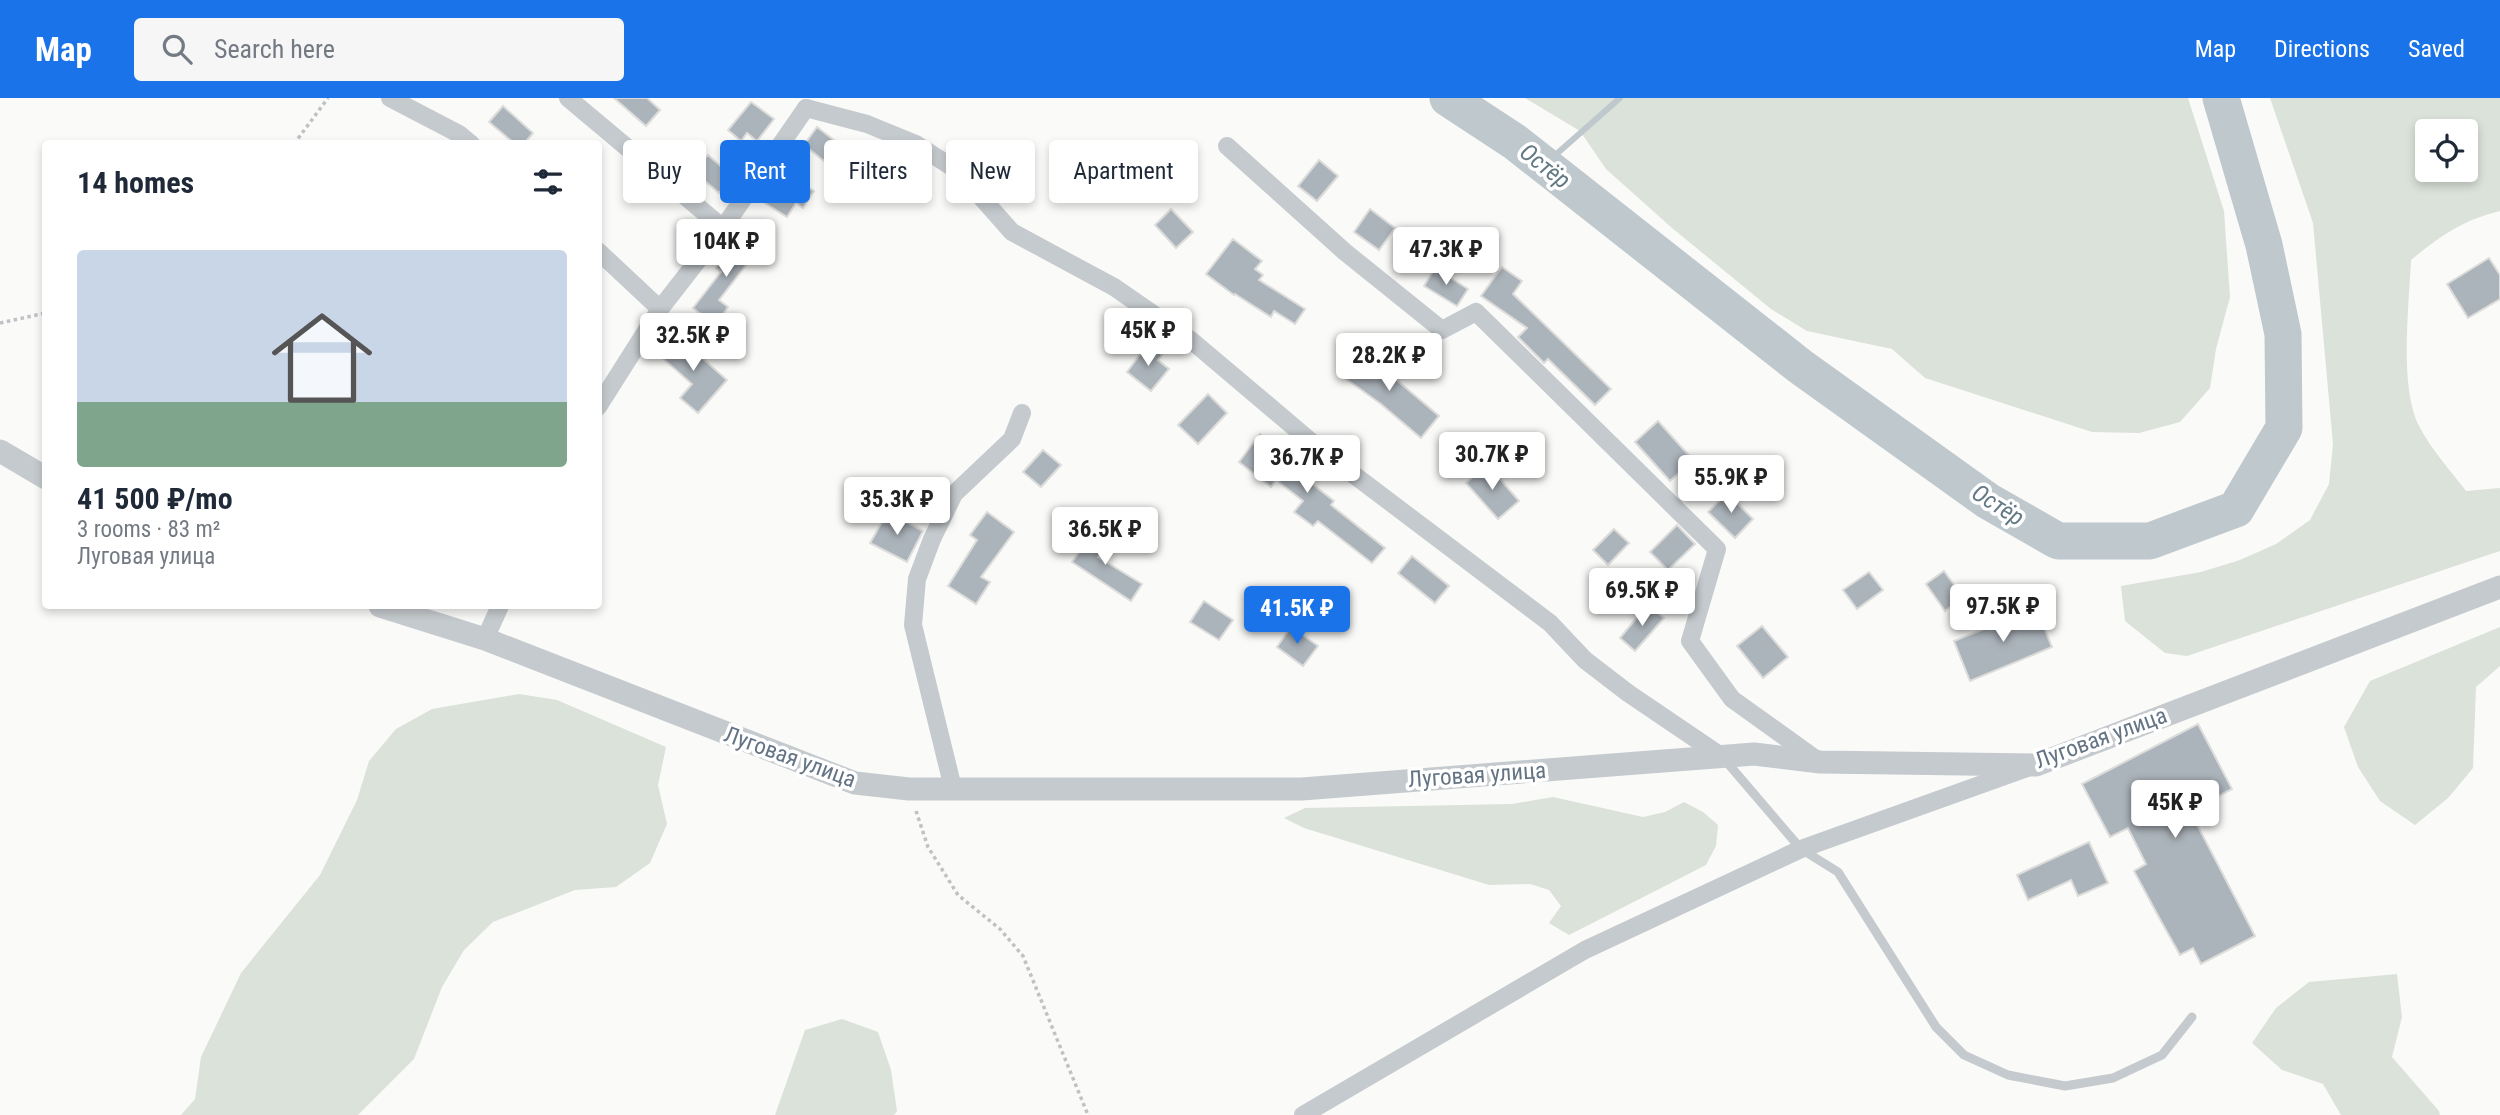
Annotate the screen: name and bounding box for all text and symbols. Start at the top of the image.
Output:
search box [134,18,624,81]
text: Map [35,30,92,69]
icon: search [158,30,196,68]
text: Search here [214,34,335,64]
text: Map [2195,35,2236,63]
text: Directions [2274,35,2370,63]
text: Saved [2408,35,2465,63]
map controls [2415,119,2478,182]
button: locate [2415,119,2478,182]
water label: Остёр [1514,138,1576,194]
chip: Buy [623,140,706,203]
chip: Rent [720,140,810,203]
chip: Filters [824,140,932,203]
chip: New [946,140,1035,203]
chip: Apartment [1049,140,1198,203]
icon: filters [529,163,567,201]
text: 14 homes [77,165,194,200]
pin: 104K ₽ [669,220,783,279]
text: 104K ₽ [692,228,760,255]
pin: 47.3K ₽ [1381,228,1511,287]
text: 47.3K ₽ [1409,236,1483,263]
icon: home [259,295,385,421]
pin: 45K ₽ [1099,308,1197,368]
pin: 32.5K ₽ [628,314,758,373]
text: 45K ₽ [1120,317,1176,344]
text: 32.5K ₽ [656,322,730,349]
pin: 28.2K ₽ [1324,334,1454,393]
text: 28.2K ₽ [1352,342,1426,369]
pin: 30.7K ₽ [1427,432,1557,492]
pin: 36.7K ₽ [1242,436,1372,495]
text: 30.7K ₽ [1455,441,1529,468]
text: 36.7K ₽ [1270,444,1344,471]
pin: 55.9K ₽ [1666,456,1796,515]
text: 55.9K ₽ [1694,464,1768,491]
pin: 35.3K ₽ [832,478,962,537]
water label: Остёр [1967,478,2029,532]
text: 41 500 ₽/mo [77,481,233,516]
text: 35.3K ₽ [860,486,934,513]
pin: 36.5K ₽ [1040,508,1170,567]
text: 3 rooms · 83 m² [77,516,220,543]
text: 36.5K ₽ [1068,516,1142,543]
text: Луговая улица [77,543,215,570]
pin: 69.5K ₽ [1577,568,1707,628]
text: 69.5K ₽ [1605,577,1679,604]
pin: 97.5K ₽ [1938,584,2068,644]
pin: 41.5K ₽ [1232,587,1362,646]
text: 97.5K ₽ [1966,593,2040,620]
text: 41.5K ₽ [1260,595,1334,622]
street label: Луговая улица [2031,702,2171,774]
street label: Луговая улица [720,721,860,793]
street label: Луговая улица [1407,757,1547,793]
pin: 45K ₽ [2126,780,2224,840]
text: 45K ₽ [2147,789,2203,816]

